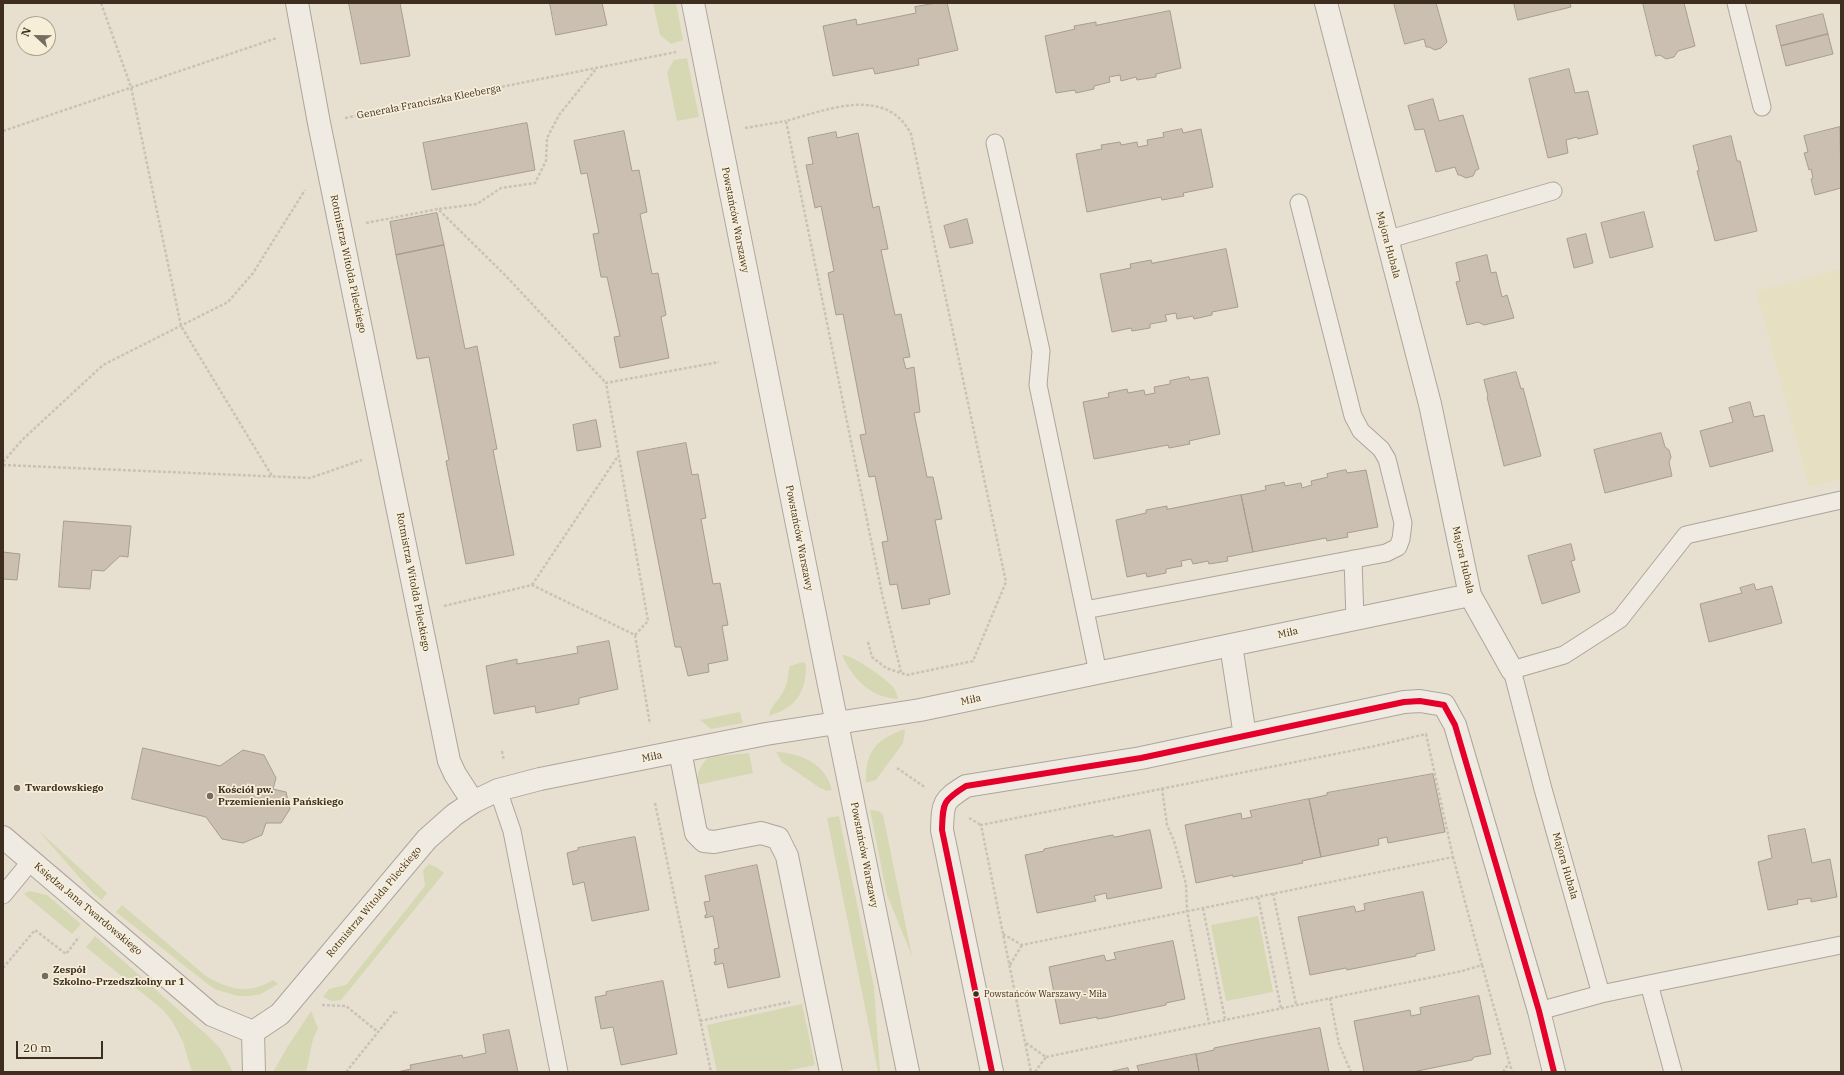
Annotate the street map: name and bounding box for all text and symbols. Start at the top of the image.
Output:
north arrow [16,16,56,56]
text: N [18,25,34,39]
street label: Generała Franciszka Kleeberga [356,82,502,122]
street label: Powstańców Warszawy [719,166,751,274]
street label: Rotmistrza Witolda Pileckiego [327,194,369,334]
street label: Majora Hubala [1373,210,1403,280]
street label: Powstańców Warszawy [783,484,815,592]
street label: Rotmistrza Witolda Pileckiego [394,512,432,652]
street label: Majora Hubala [1449,525,1477,595]
street label: Miła [1277,625,1299,641]
street label: Miła [960,692,982,708]
street label: Miła [641,749,663,765]
place label: Twardowskiego [25,782,104,794]
marker: Twardowskiego [12,783,22,793]
place label: Kościół pw. Przemienienia Pańskiego [218,784,343,808]
marker: Kościół pw. Przemienienia Pańskiego [205,791,215,801]
street label: Powstańców Warszawy [848,801,880,909]
street label: Majora Hubala [1550,831,1580,901]
street label: Rotmistrza Witolda Pileckiego [324,844,424,960]
street label: Księdza Jana Twardowskiego [32,860,144,958]
place label: Zespół Szkolno-Przedszkolny nr 1 [53,964,185,988]
marker: Zespół Szkolno-Przedszkolny nr 1 [40,971,50,981]
marker: Powstańców Warszawy - Miła [971,989,981,999]
place label: Powstańców Warszawy - Miła [984,989,1107,999]
scale bar [18,1033,105,1059]
text: 20 m [23,1040,52,1055]

